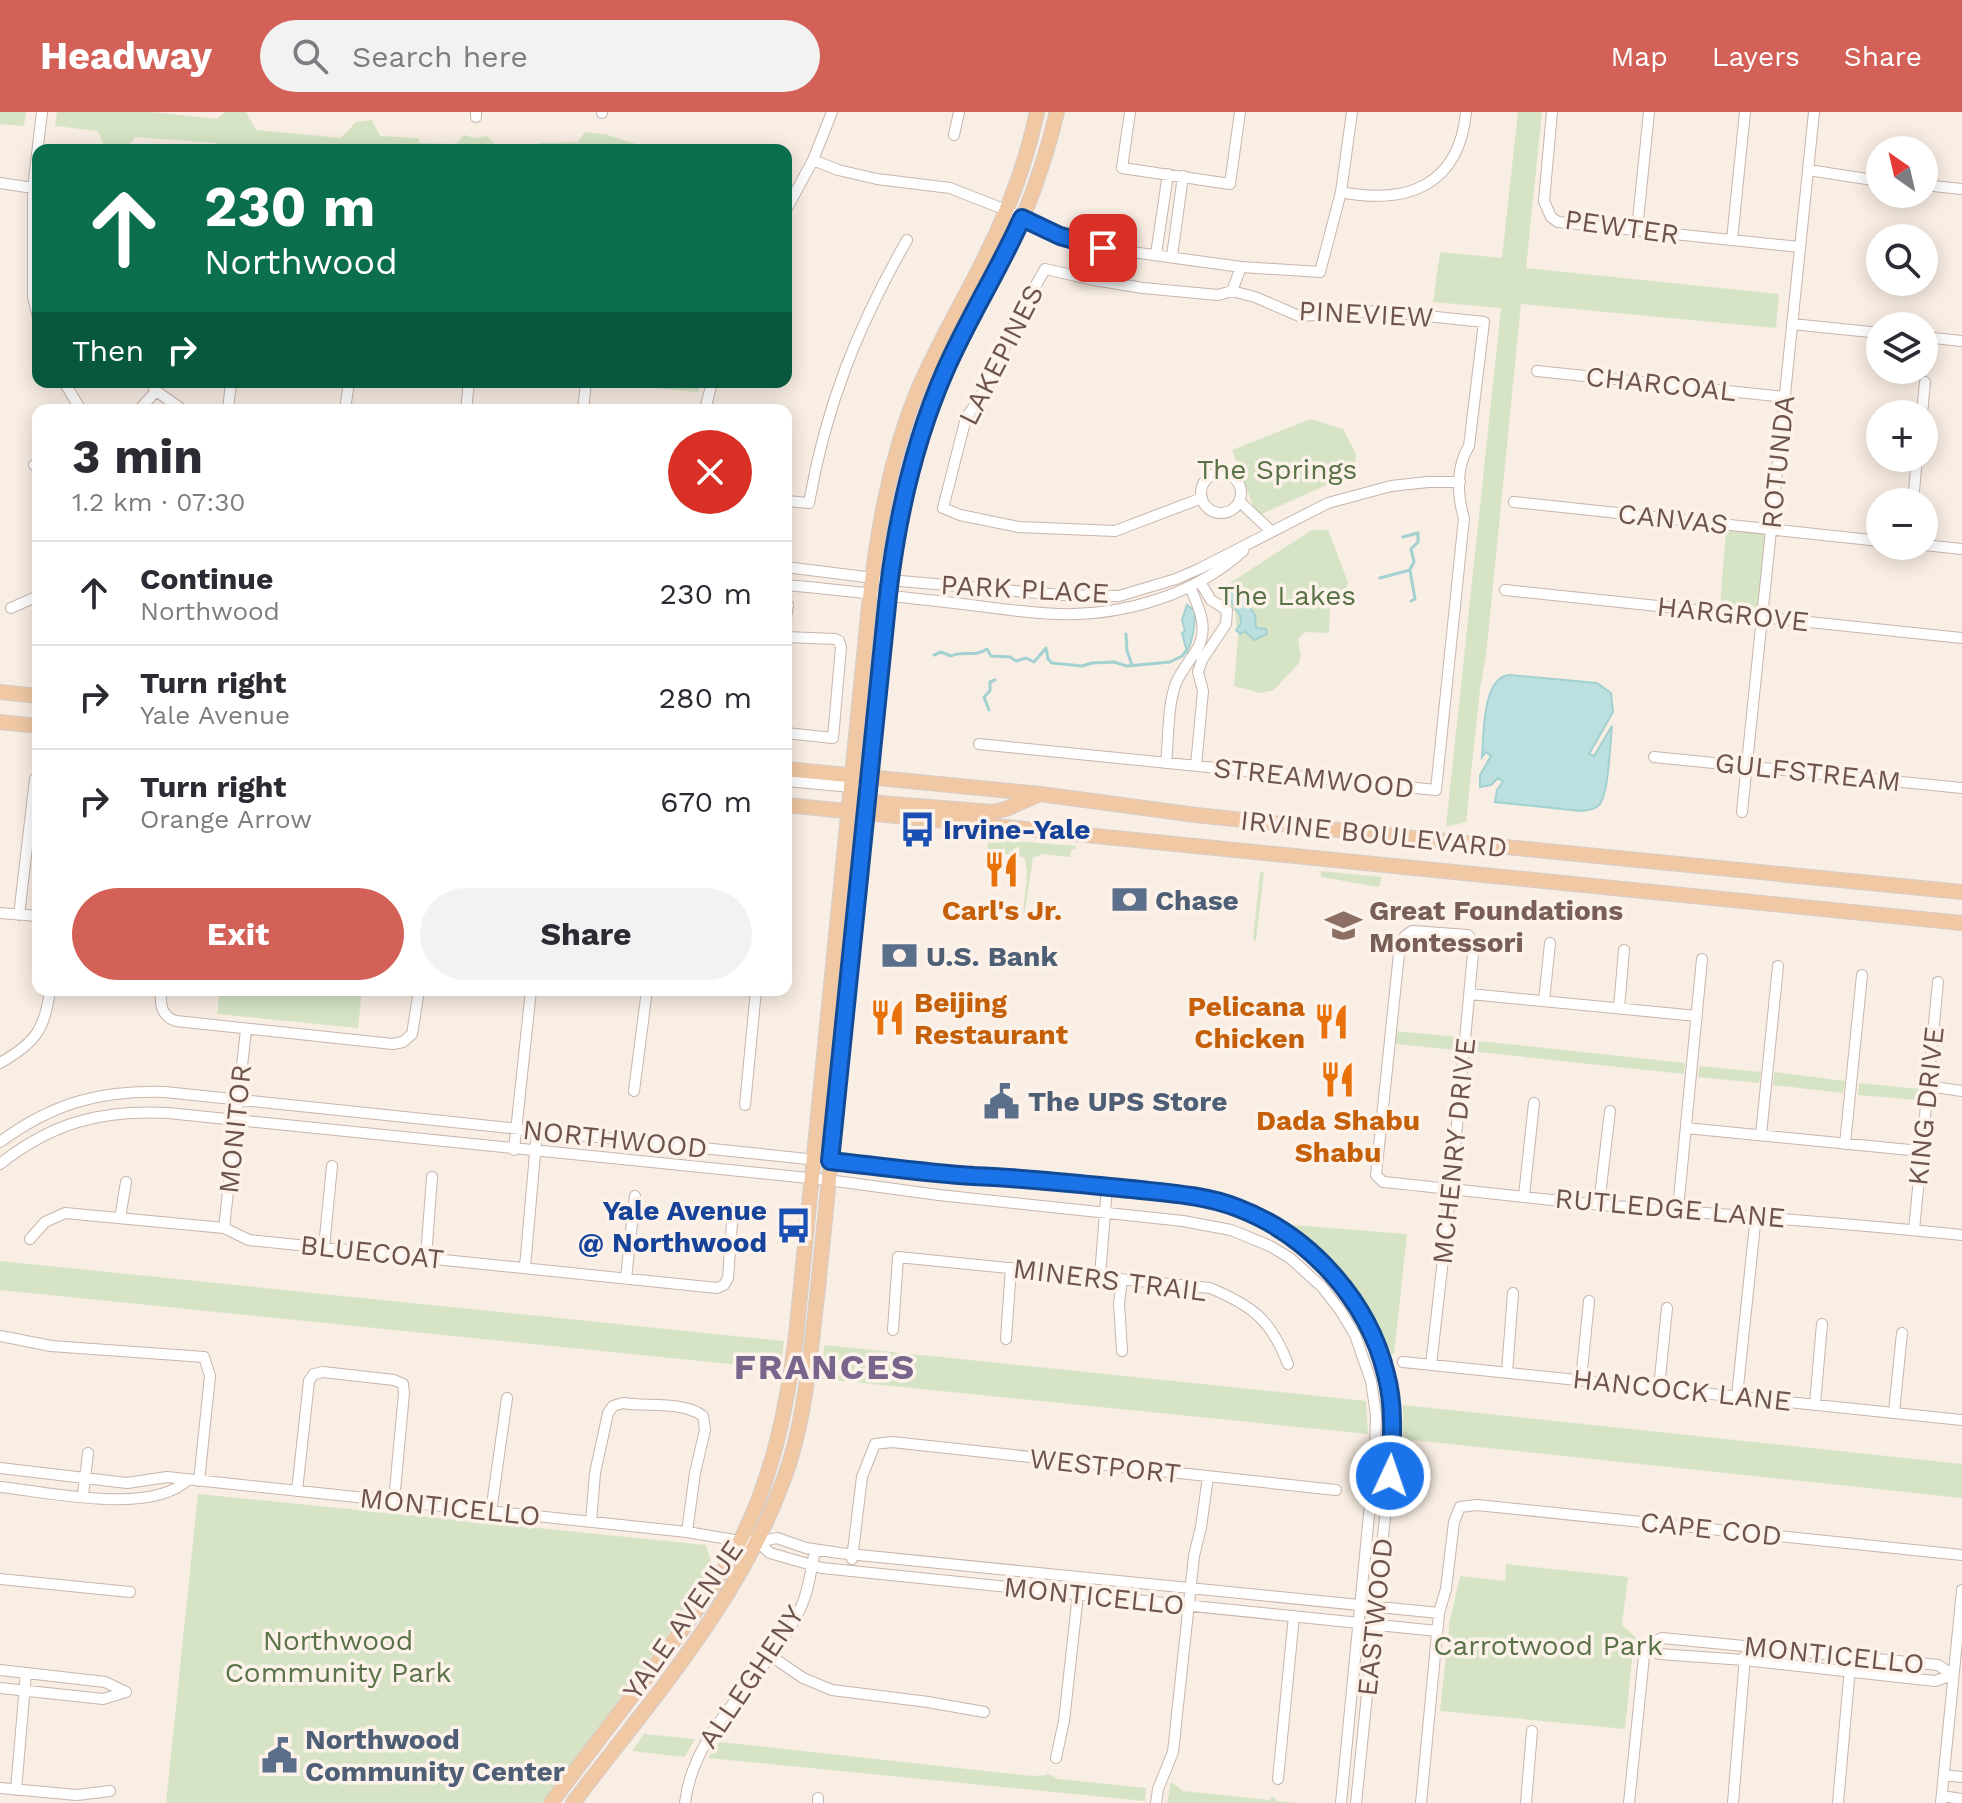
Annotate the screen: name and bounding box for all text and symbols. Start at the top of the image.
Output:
search box [260,20,820,92]
text: Headway [40,34,212,78]
icon: search [288,34,332,78]
text: Search here [352,39,528,74]
text: Map [1611,40,1668,73]
text: Layers [1712,40,1800,73]
text: Share [1844,40,1922,73]
north arrow [1866,136,1938,208]
map controls [1866,136,1938,560]
text: 230 m [204,174,375,240]
icon: ahead [72,176,176,280]
street label: PEWTER [1563,203,1681,251]
pin [1069,214,1137,282]
button: search [1866,224,1938,296]
icon: arrive [1081,226,1125,270]
text: Northwood [204,241,398,283]
street label: LAKEPINES [952,279,1050,431]
street label: PINEVIEW [1298,294,1434,334]
button: layers [1866,312,1938,384]
icon: right [160,328,204,372]
text: Then [72,333,144,368]
street label: CHARCOAL [1584,360,1738,408]
street label: ROTUNDA [1755,394,1801,530]
button: + [1866,400,1938,472]
text: 3 min [72,428,203,485]
button: close [668,430,752,514]
park label: The Springs [1197,453,1357,486]
text: 1.2 km · 07:30 [72,487,245,517]
button: − [1866,488,1938,560]
street label: CANVAS [1616,497,1730,541]
text: Continue [140,561,273,596]
street label: PARK PLACE [940,568,1110,610]
icon: ahead [72,571,116,615]
text: 230 m [660,576,752,611]
park label: The Lakes [1218,579,1356,612]
street label: HARGROVE [1655,590,1811,638]
text: Northwood [140,596,280,626]
text: Turn right [140,665,286,700]
icon: right [72,675,116,719]
text: 280 m [659,680,752,715]
text: Yale Avenue [140,700,290,730]
street label: GULFSTREAM [1713,746,1903,798]
street label: STREAMWOOD [1212,751,1416,805]
text: Turn right [140,769,286,804]
icon: right [72,779,116,823]
text: 670 m [660,784,752,819]
text: Orange Arrow [140,804,312,834]
street label: IRVINE BOULEVARD [1239,804,1509,864]
bus stop icon: Irvine-Yale [898,810,936,848]
place label: Irvine-Yale [943,813,1091,846]
restaurant icon: Carl's Jr. [983,851,1021,889]
bank icon: Chase [1110,881,1148,919]
place label: Chase [1155,884,1239,917]
button: Exit [72,888,404,980]
button: Share [420,888,752,980]
place label: Carl's Jr. [942,894,1062,927]
place label: Great Foundations Montessori [1369,894,1623,959]
school or university icon: Great Foundations Montessori [1324,907,1362,945]
bank icon: U.S. Bank [881,937,919,975]
place label: U.S. Bank [926,940,1058,973]
place label: Beijing Restaurant [914,986,1068,1051]
place label: Pelicana Chicken [1188,990,1306,1055]
restaurant icon: Beijing Restaurant [869,999,907,1037]
restaurant icon: Pelicana Chicken [1312,1003,1350,1041]
street label: KING DRIVE [1901,1025,1951,1187]
street label: MCHENRY DRIVE [1426,1036,1482,1266]
restaurant icon: Dada Shabu Shabu [1319,1061,1357,1099]
street label: MONITOR [212,1063,258,1195]
public building icon: The UPS Store [983,1082,1021,1120]
place label: The UPS Store [1028,1085,1227,1118]
place label: Dada Shabu Shabu [1256,1104,1420,1169]
street label: NORTHWOOD [521,1113,709,1165]
street label: RUTLEDGE LANE [1553,1181,1787,1235]
place label: Yale Avenue @ Northwood [578,1194,767,1259]
bus stop icon: Yale Avenue @ Northwood [774,1207,812,1245]
street label: BLUECOAT [299,1228,446,1276]
street label: MINERS TRAIL [1011,1252,1209,1308]
district label: FRANCES [734,1346,916,1388]
street label: HANCOCK LANE [1571,1362,1793,1418]
position arrow [1348,1434,1432,1518]
street label: WESTPORT [1028,1442,1182,1490]
street label: MONTICELLO [358,1481,542,1533]
street label: CAPE COD [1638,1505,1784,1553]
street label: YALE AVENUE [616,1534,750,1706]
street label: EASTWOOD [1350,1536,1400,1698]
street label: MONTICELLO [1002,1570,1186,1622]
street label: ALLEGHENY [691,1600,811,1754]
park label: Northwood Community Park [225,1624,451,1689]
park label: Carrotwood Park [1433,1629,1663,1662]
street label: MONTICELLO [1742,1629,1926,1681]
place label: Northwood Community Center [305,1723,565,1788]
public building icon: Northwood Community Center [260,1736,298,1774]

